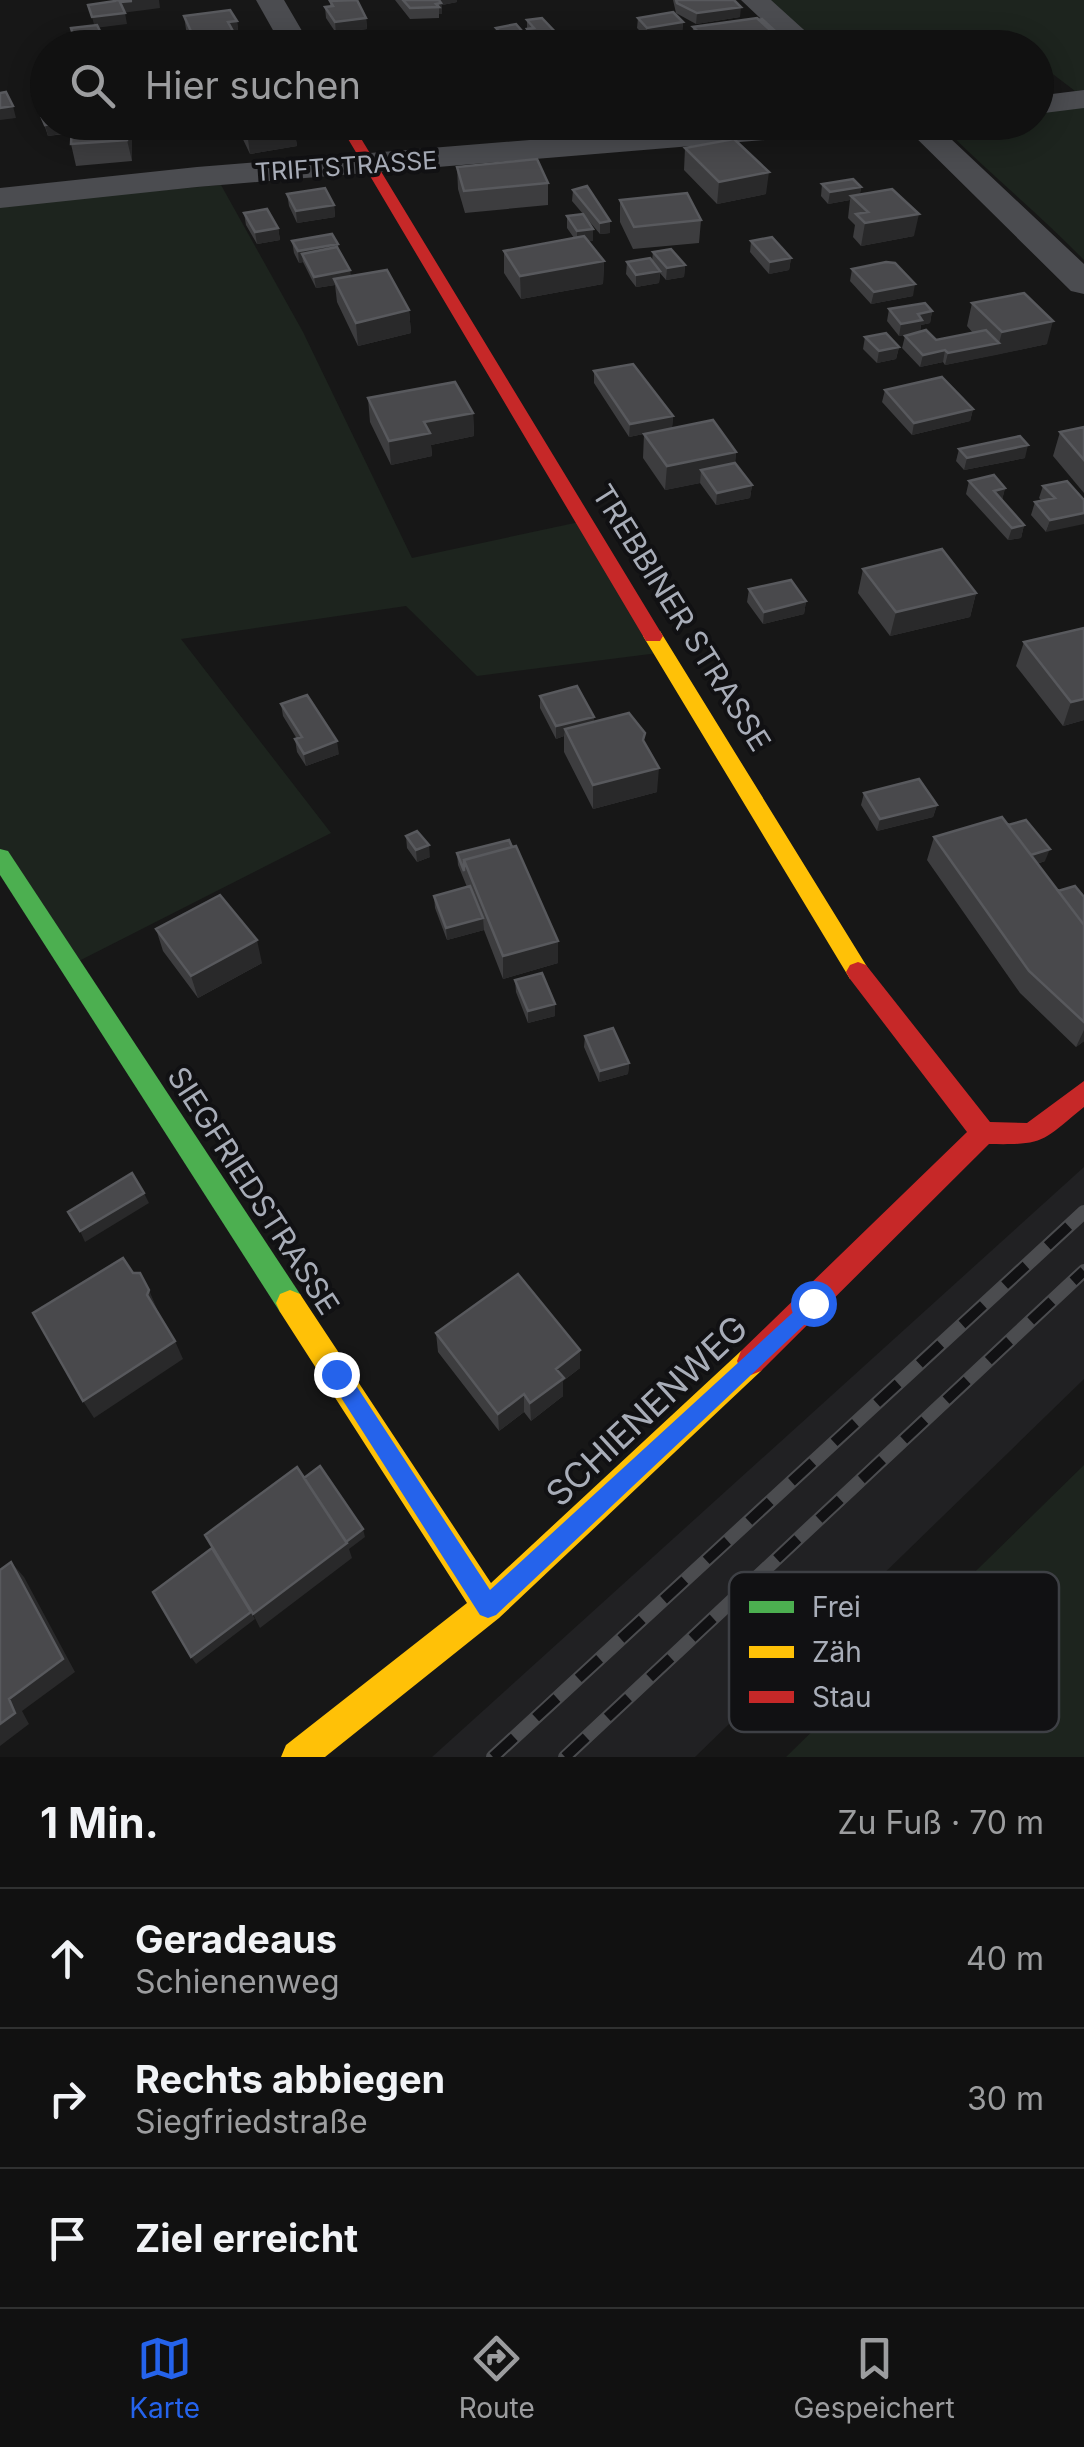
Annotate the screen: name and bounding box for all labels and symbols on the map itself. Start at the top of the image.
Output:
street label: TRIFTSTRASSE [254,145,438,187]
street label: TREBBINER STRASSE [585,478,779,757]
street label: SIEGFRIEDSTRASSE [160,1060,347,1321]
route start [791,1281,837,1327]
street label: SCHIENENWEG [537,1306,756,1514]
route end [314,1352,360,1398]
legend [729,1572,1059,1732]
text: Frei [812,1590,861,1624]
text: Zäh [812,1635,862,1669]
text: Stau [812,1680,872,1714]

